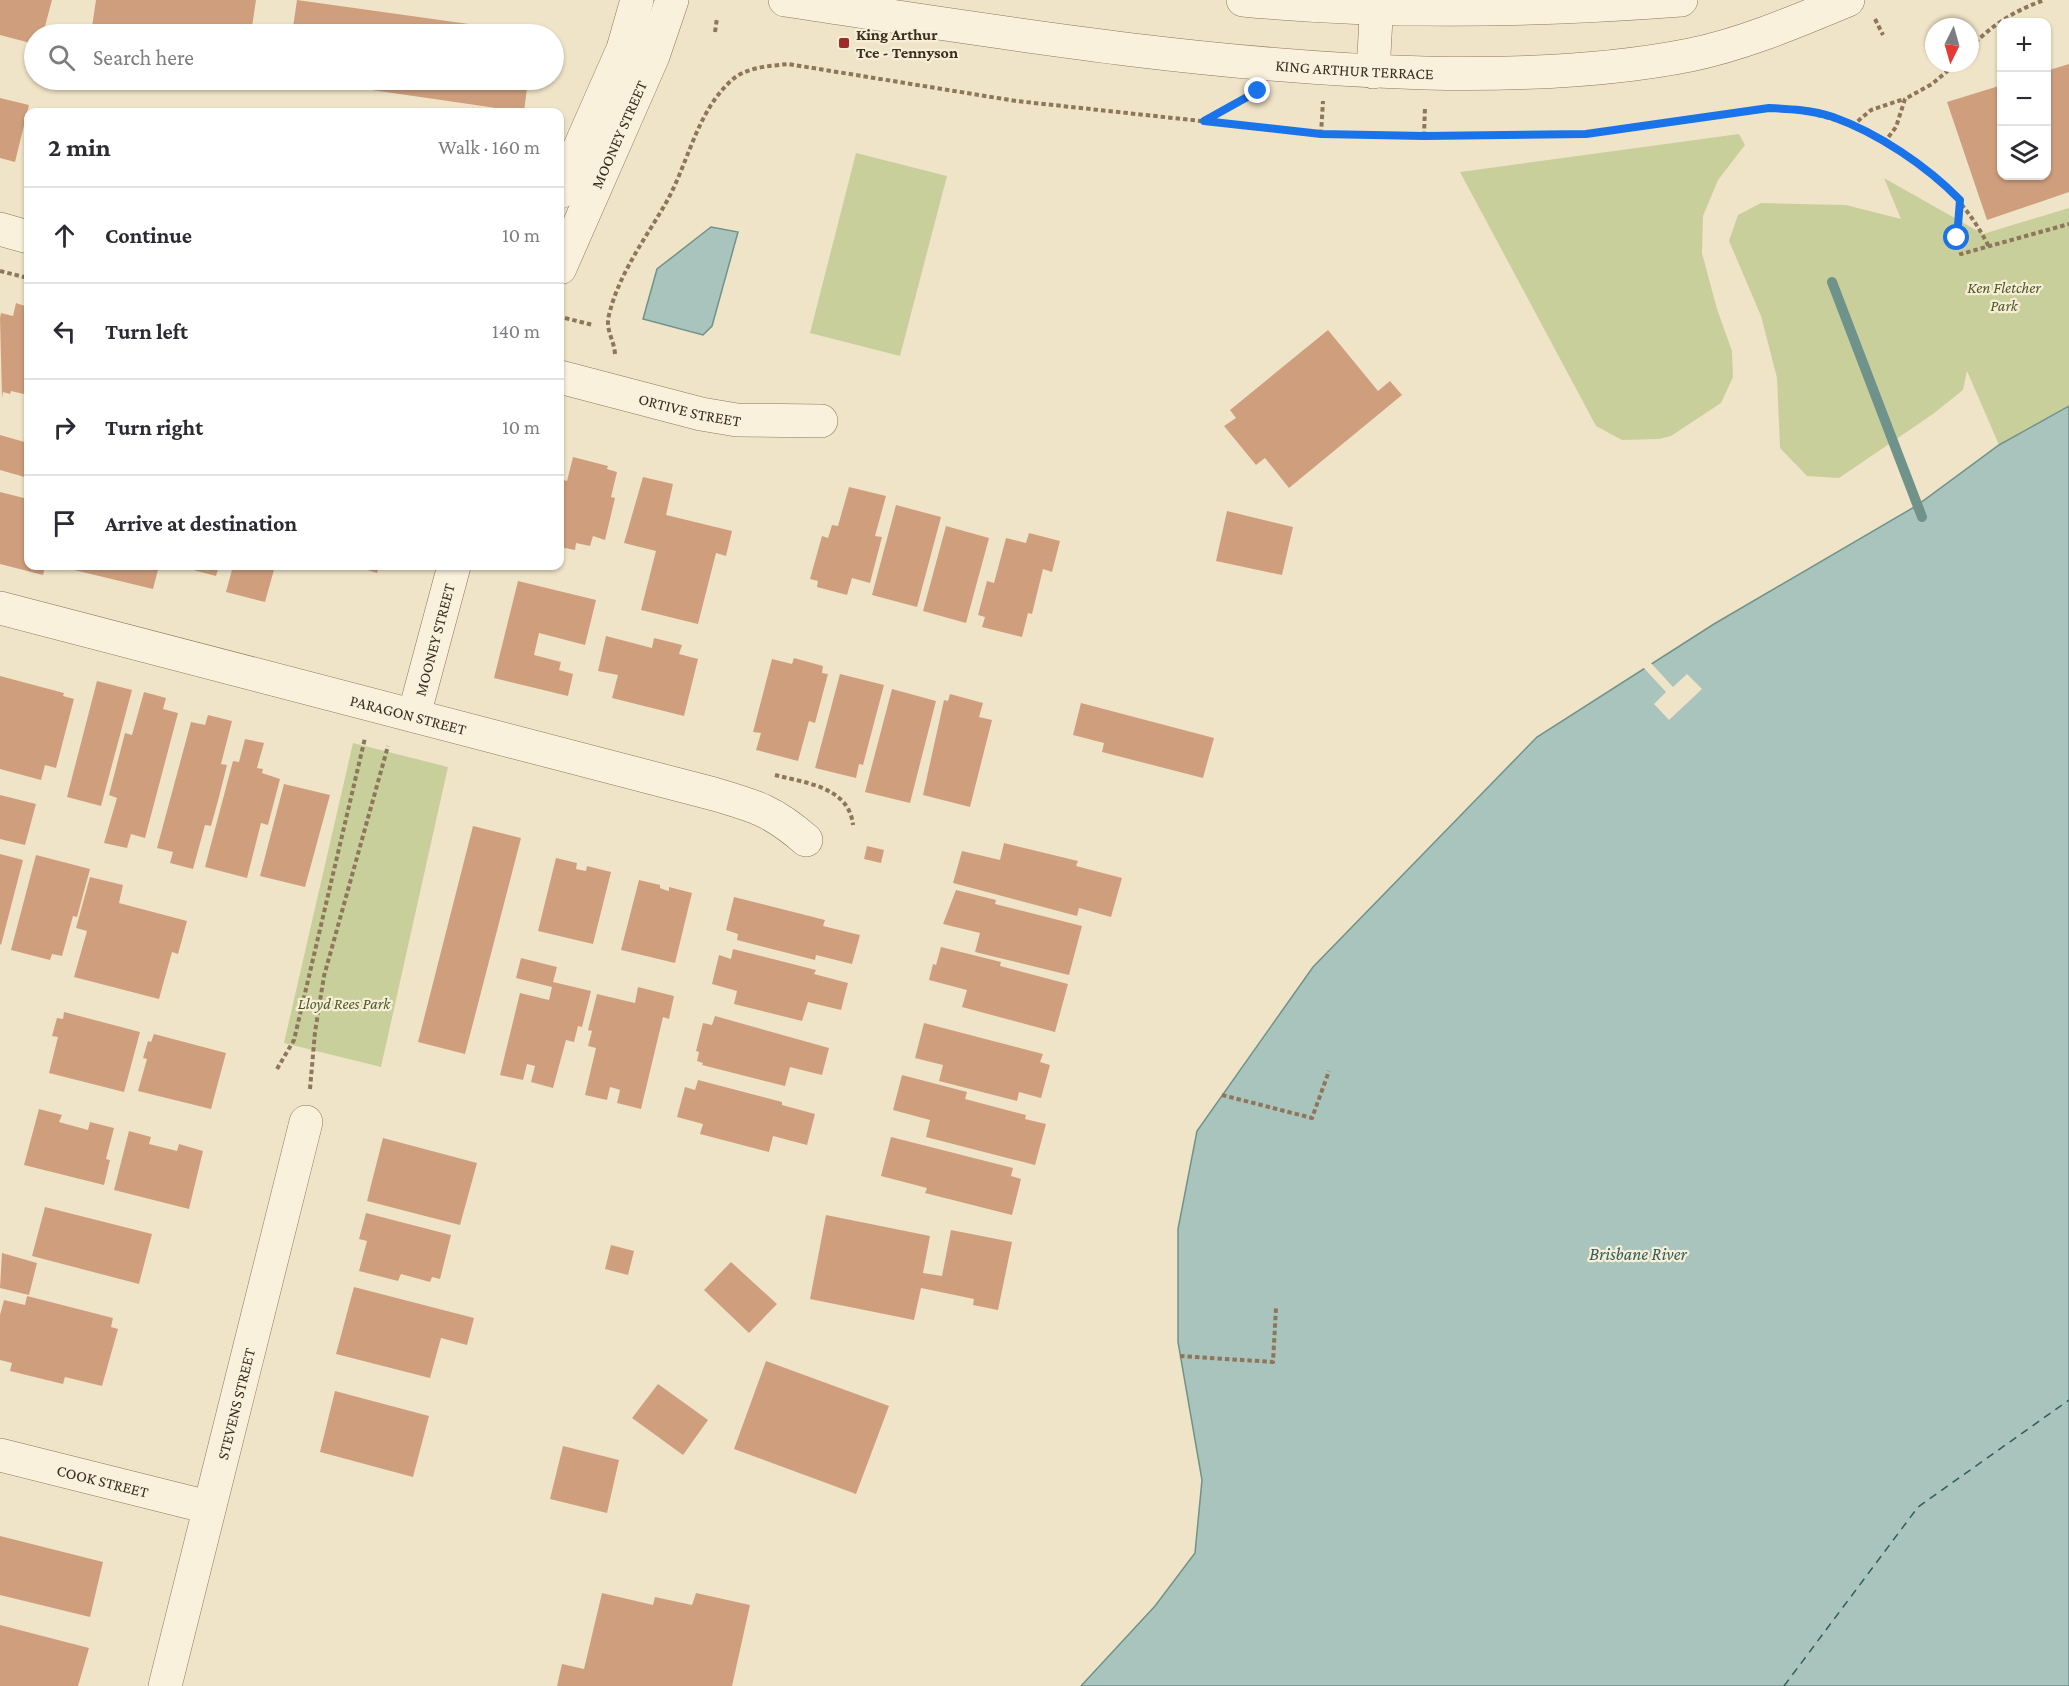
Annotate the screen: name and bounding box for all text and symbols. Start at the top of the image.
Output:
north arrow [1925,18,1979,72]
map controls [1997,18,2051,180]
button: + [1997,18,2051,72]
search box [24,24,564,90]
place label: King Arthur Tce - Tennyson [856,26,958,61]
marker: King Arthur Tce - Tennyson [837,36,851,50]
icon: search [45,41,78,74]
text: Search here [93,45,194,70]
street label: KING ARTHUR TERRACE [1275,56,1434,82]
button: − [1997,72,2051,126]
street label: MOONEY STREET [588,77,650,191]
route end [1244,77,1270,103]
button: layers [1997,126,2051,180]
text: 2 min [48,133,111,162]
text: Walk · 160 m [438,136,540,158]
icon: ahead [48,219,81,252]
text: Continue [105,223,192,248]
text: 10 m [502,224,540,246]
route start [1943,224,1969,250]
park label: Ken Fletcher Park [1967,279,2041,314]
icon: left [48,315,81,348]
text: Turn left [105,319,188,344]
text: 140 m [492,320,540,342]
street label: ORTIVE STREET [637,390,743,429]
icon: right [48,411,81,444]
text: Turn right [105,415,203,440]
text: 10 m [502,416,540,438]
icon: arrive [48,507,81,540]
text: Arrive at destination [105,511,297,536]
street label: MOONEY STREET [411,581,458,698]
street label: PARAGON STREET [348,691,469,738]
park label: Lloyd Rees Park [298,995,391,1013]
water label: Brisbane River [1589,1244,1688,1264]
street label: STEVENS STREET [213,1346,258,1461]
street label: COOK STREET [55,1461,151,1500]

